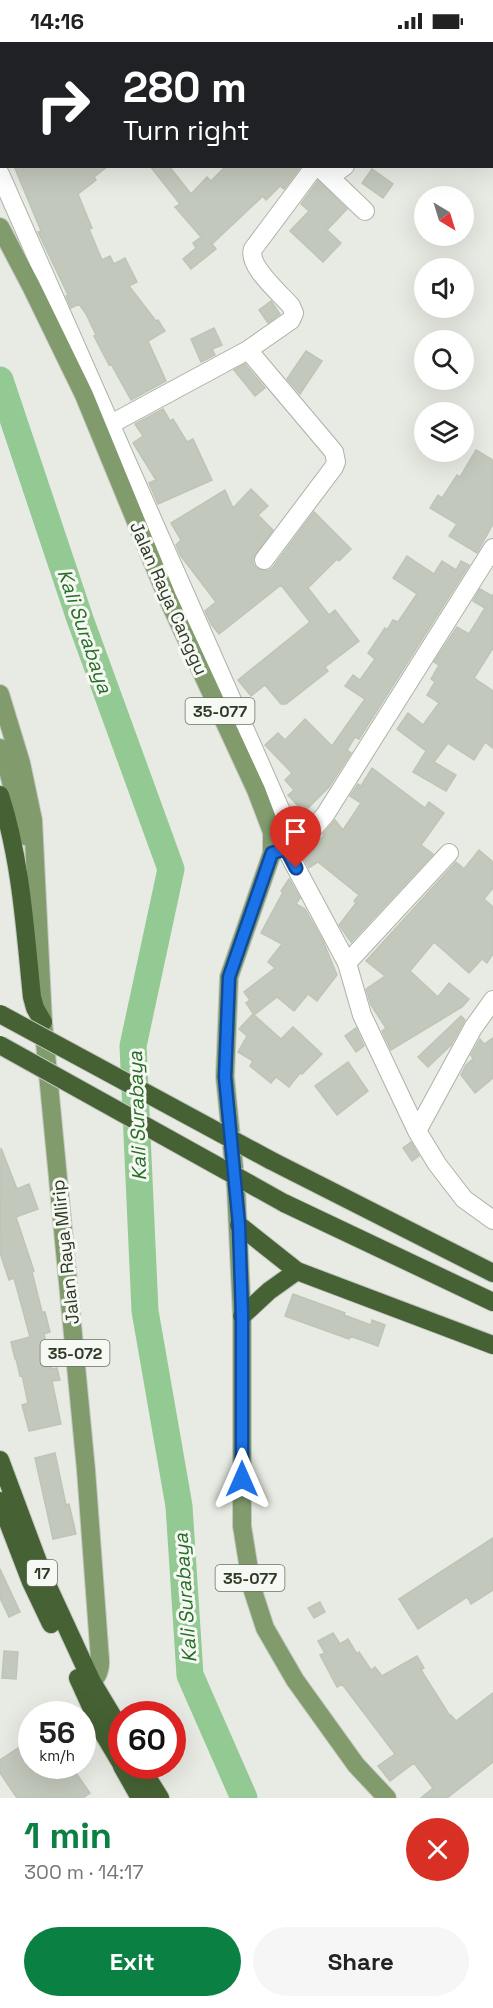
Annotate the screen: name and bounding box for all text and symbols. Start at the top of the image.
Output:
text: 14:16 [30,7,84,35]
text: 280 m [123,61,247,114]
icon: right [24,66,102,144]
text: Turn right [123,113,250,148]
north arrow [414,186,474,246]
map controls [414,186,474,462]
button: sound [414,258,474,318]
button: search [414,330,474,390]
button: layers [414,402,474,462]
street label: Jalan Raya Canggu [125,518,213,678]
water label: Kali Surabaya [52,565,119,697]
road number: 35-077 [186,698,254,724]
pin [270,806,321,868]
icon: arrive [279,815,312,848]
water label: Kali Surabaya [122,1050,152,1181]
street label: Jalan Raya Mlirip [46,1178,84,1326]
road number: 35-072 [40,1340,110,1366]
position arrow [210,1447,274,1511]
water label: Kali Surabaya [167,1532,202,1664]
road number: 17 [27,1560,57,1586]
road number: 35-077 [216,1565,284,1591]
speed limit sign: 60 [108,1701,186,1779]
text: 56 [39,1713,75,1752]
text: km/h [39,1746,75,1765]
text: 1 min [24,1813,112,1859]
button: close [406,1818,469,1881]
text: 300 m · 14:17 [24,1859,144,1885]
button: Exit [24,1927,241,1996]
button: Share [253,1927,469,1996]

